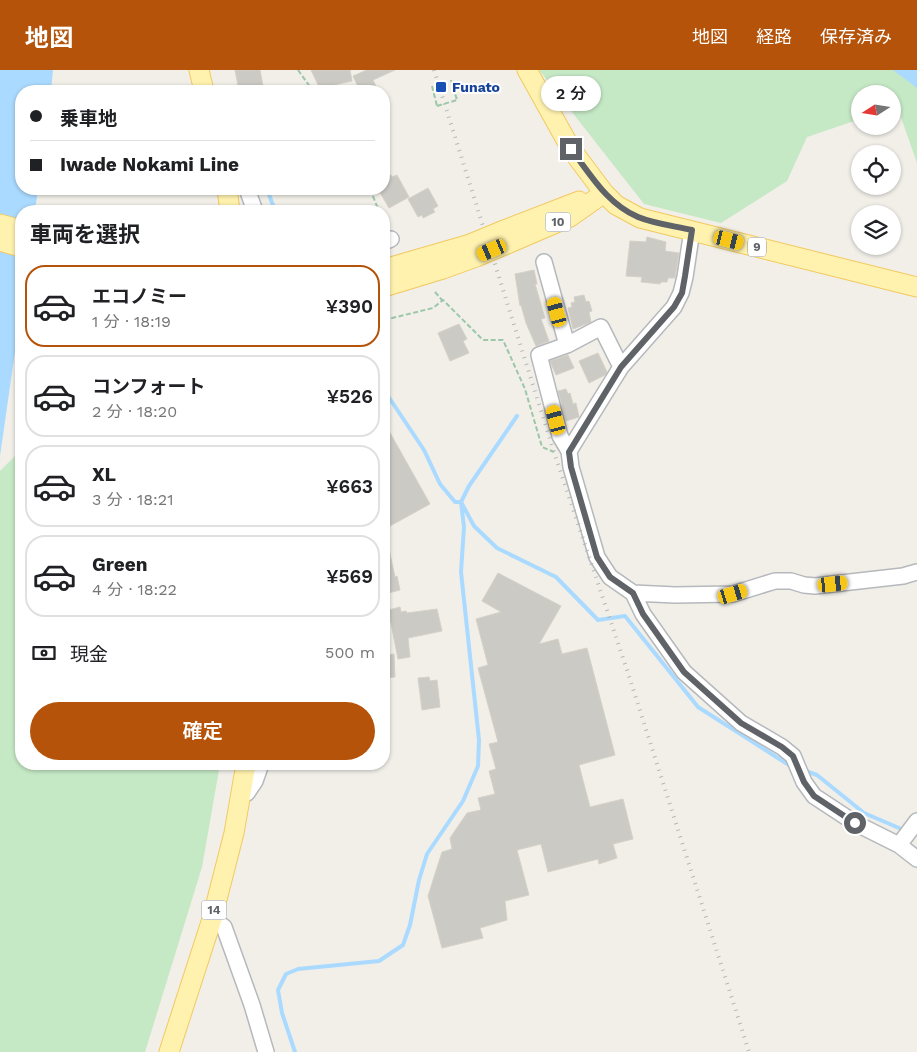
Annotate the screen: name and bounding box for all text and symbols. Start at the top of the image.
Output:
text: 地図 [25,24,73,52]
text: 地図 [692,26,728,47]
text: 経路 [756,26,792,47]
text: 保存済み [820,26,892,47]
callout: 2 分 [541,77,601,112]
place label: Funato [452,79,500,95]
marker: Funato [434,80,448,94]
text: 2 分 [556,84,586,103]
north arrow [851,85,901,135]
map controls [851,85,901,255]
text: 乗車地 [60,107,117,130]
route end [560,138,582,160]
button: locate [851,145,901,195]
text: Iwade Nokami Line [60,153,239,176]
button: layers [851,205,901,255]
road number: 10 [546,212,570,232]
text: 車両を選択 [30,222,140,247]
car [712,229,745,251]
car [475,237,508,263]
road number: 9 [748,238,766,256]
icon: car [32,284,77,329]
text: エコノミー [92,285,187,308]
text: ¥390 [326,295,373,318]
car [545,296,568,328]
text: 1 分 · 18:19 [92,312,171,331]
icon: car [32,374,77,419]
text: コンフォート [92,375,205,398]
text: ¥526 [327,385,373,408]
text: 2 分 · 18:20 [92,402,177,421]
car [544,404,567,436]
text: XL [92,463,116,486]
icon: car [32,464,77,509]
text: ¥663 [326,475,373,498]
text: 3 分 · 18:21 [92,490,173,509]
text: Green [92,553,148,576]
icon: car [32,554,77,599]
text: ¥569 [326,565,373,588]
car [817,575,848,593]
text: 4 分 · 18:22 [92,580,177,599]
car [716,582,749,606]
icon: cash [30,639,58,667]
text: 現金 [70,643,108,666]
text: 500 m [325,643,375,662]
button: 確定 [30,702,375,760]
route start [844,812,866,834]
road number: 14 [202,900,226,920]

